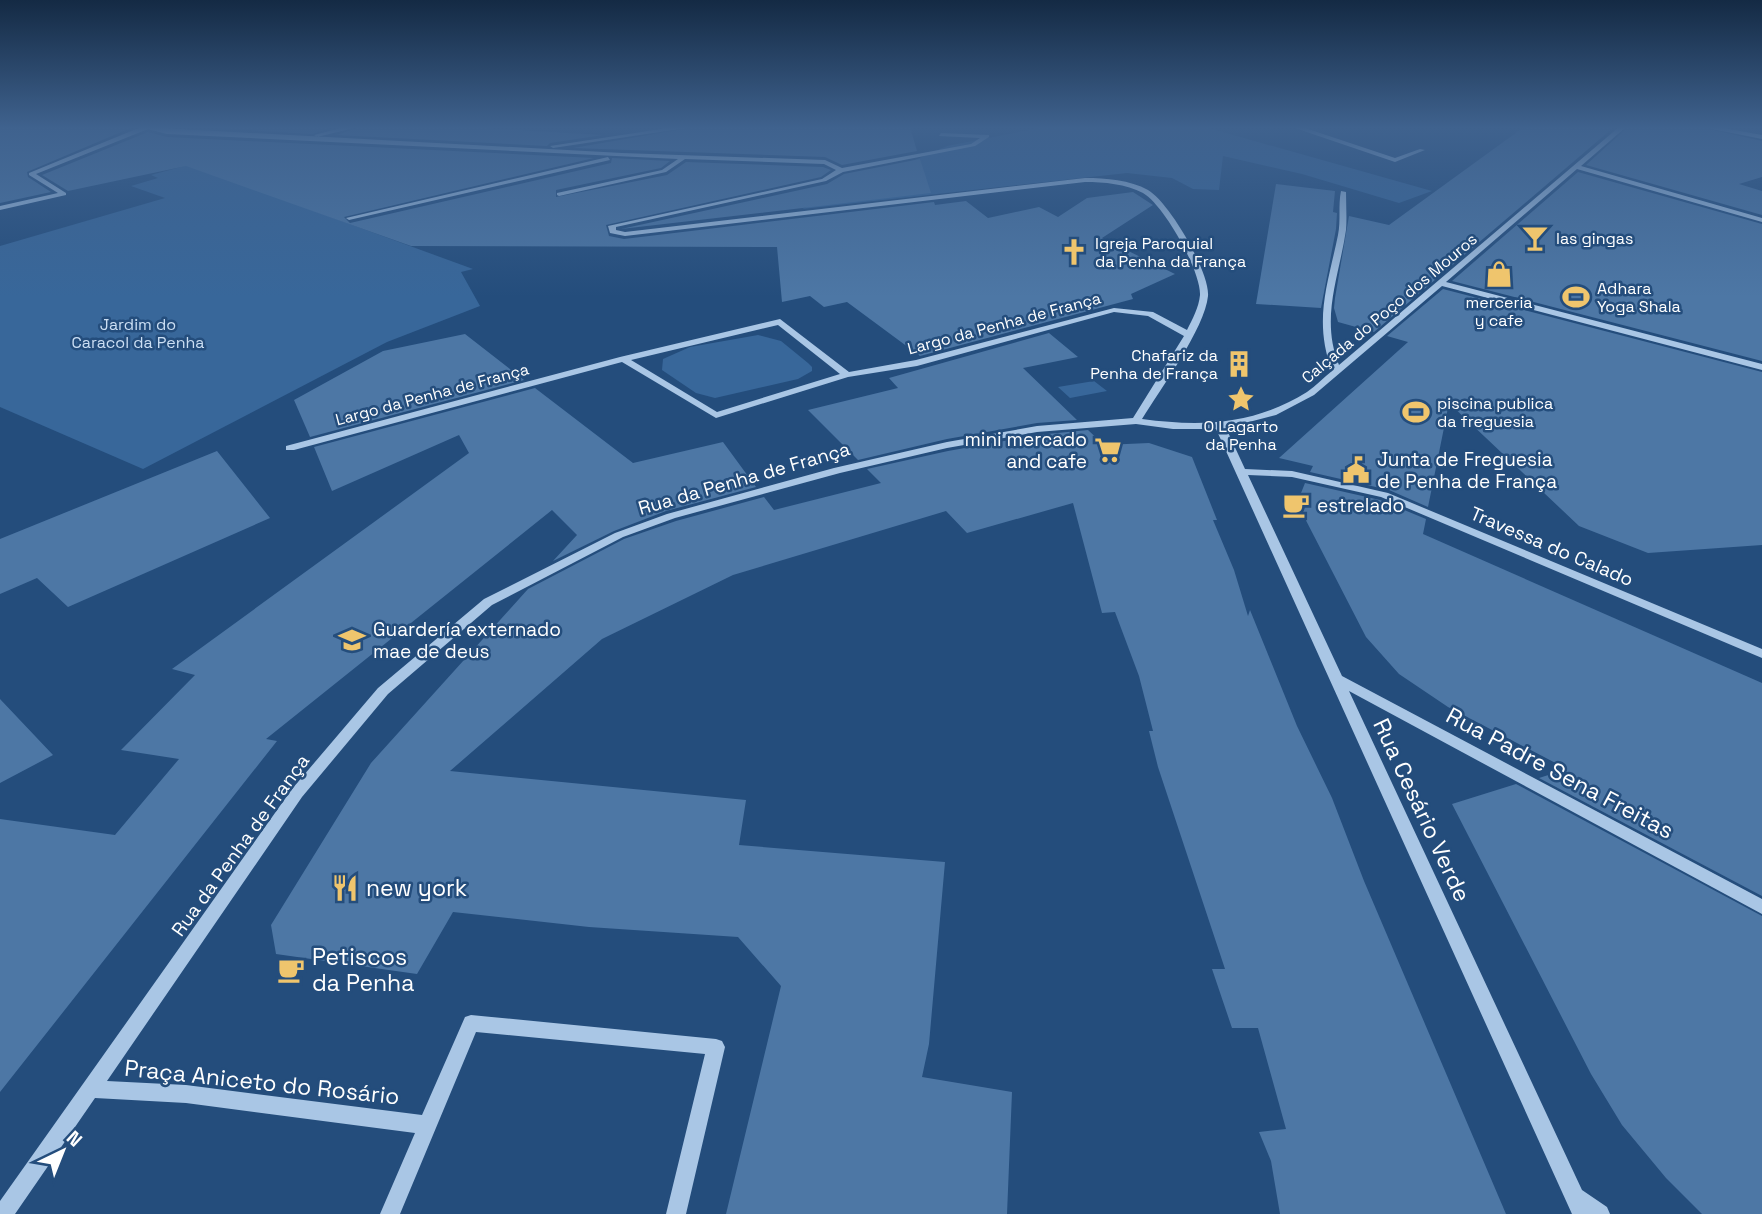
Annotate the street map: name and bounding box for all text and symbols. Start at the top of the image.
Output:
bar icon: las gingas [1520,223,1550,253]
place label: las gingas [1556,228,1633,249]
street label: Calçada do Poço dos Mouros [1297,229,1481,388]
place label: Igreja Paroquial da Penha da França [1095,233,1246,272]
church icon: Igreja Paroquial da Penha da França [1059,237,1089,267]
shop icon: merceria y cafe [1484,259,1514,289]
place label: Adhara Yoga Shala [1597,278,1681,317]
sports icon: Adhara Yoga Shala [1561,282,1591,312]
street label: Largo da Penha de França [905,288,1103,359]
place label: merceria y cafe [1465,292,1533,331]
park label: Jardim do Caracol da Penha [72,314,204,353]
place label: Chafariz da Penha de França [1090,345,1218,384]
building icon: Chafariz da Penha de França [1224,349,1254,379]
street label: Largo da Penha de França [333,359,531,430]
place icon: O Lagarto da Penha [1226,384,1256,414]
place label: piscina publica da freguesia [1437,393,1553,432]
sports icon: piscina publica da freguesia [1401,397,1431,427]
place label: O Lagarto da Penha [1204,416,1279,455]
place label: mini mercado and cafe [964,427,1087,474]
supermarket icon: mini mercado and cafe [1093,435,1123,465]
street label: Rua da Penha de França [635,436,853,521]
place label: Junta de Freguesia de Penha de França [1377,447,1557,494]
public building icon: Junta de Freguesia de Penha de França [1341,455,1371,485]
cafe icon: estrelado [1281,490,1311,520]
place label: estrelado [1317,493,1404,518]
street label: Travessa do Calado [1466,501,1637,592]
place label: Guardería externado mae de deus [373,617,561,664]
school or university icon: Guardería externado mae de deus [337,625,367,655]
street label: Rua Padre Sena Freitas [1441,700,1679,846]
street label: Rua Cesário Verde [1366,713,1478,907]
street label: Rua da Penha de França [166,749,315,941]
restaurant icon: new york [330,873,360,903]
place label: new york [366,873,467,903]
place label: Petiscos da Penha [312,942,414,998]
cafe icon: Petiscos da Penha [276,955,306,985]
street label: Praça Aniceto do Rosário [123,1053,401,1111]
north arrow [28,1116,98,1186]
text: N [61,1125,87,1152]

